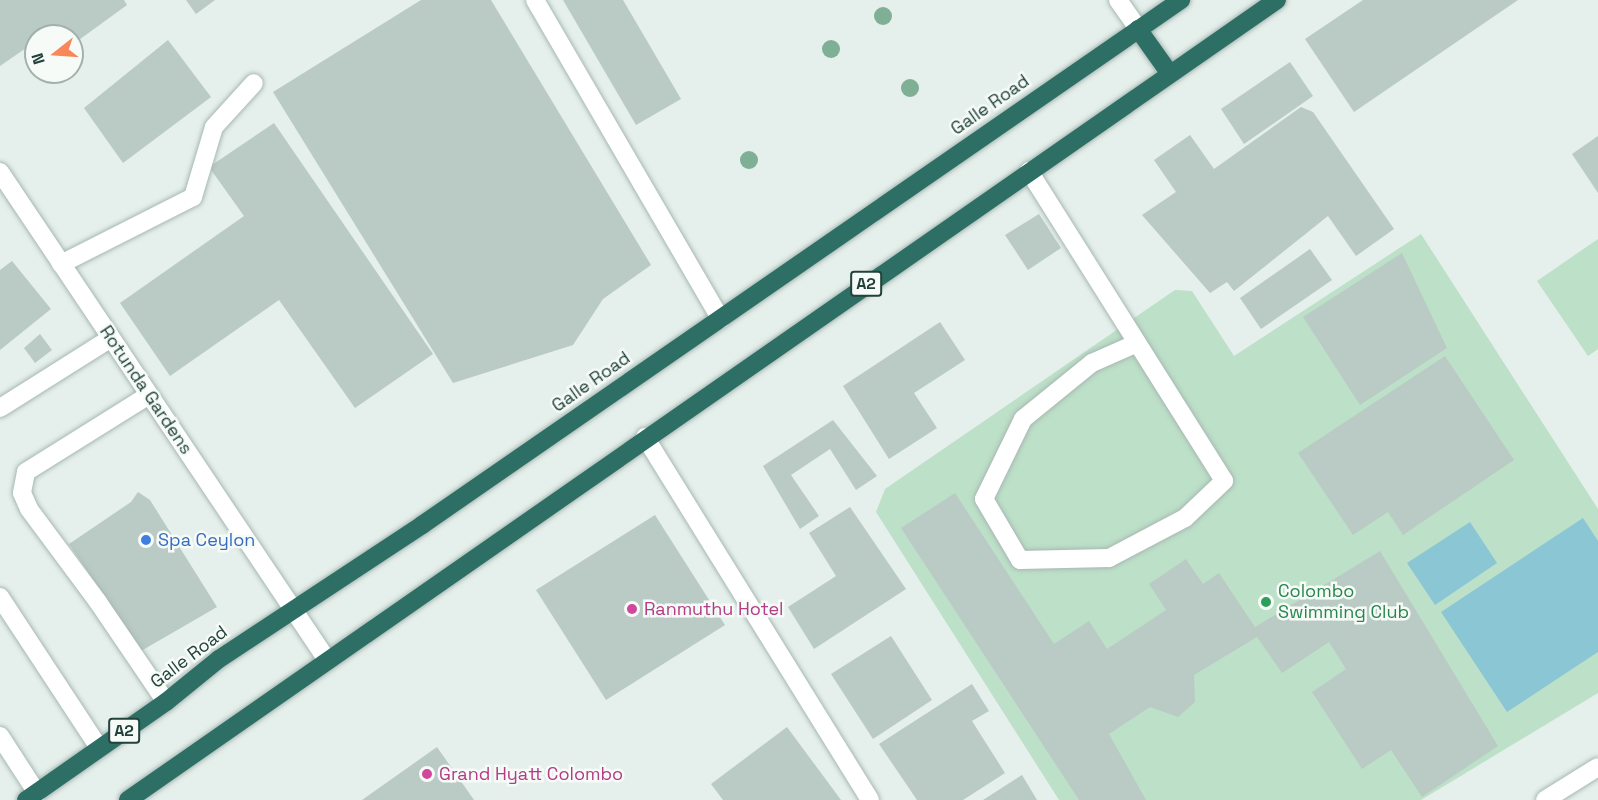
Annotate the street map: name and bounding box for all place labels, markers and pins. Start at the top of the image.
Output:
place label: Spa Ceylon [158,529,255,551]
marker: Spa Ceylon [139,533,153,547]
place label: Colombo Swimming Club [1278,581,1409,624]
marker: Colombo Swimming Club [1259,595,1273,609]
place label: Ranmuthu Hotel [644,598,784,620]
marker: Ranmuthu Hotel [625,602,639,616]
place label: Grand Hyatt Colombo [439,763,623,785]
marker: Grand Hyatt Colombo [420,767,434,781]

